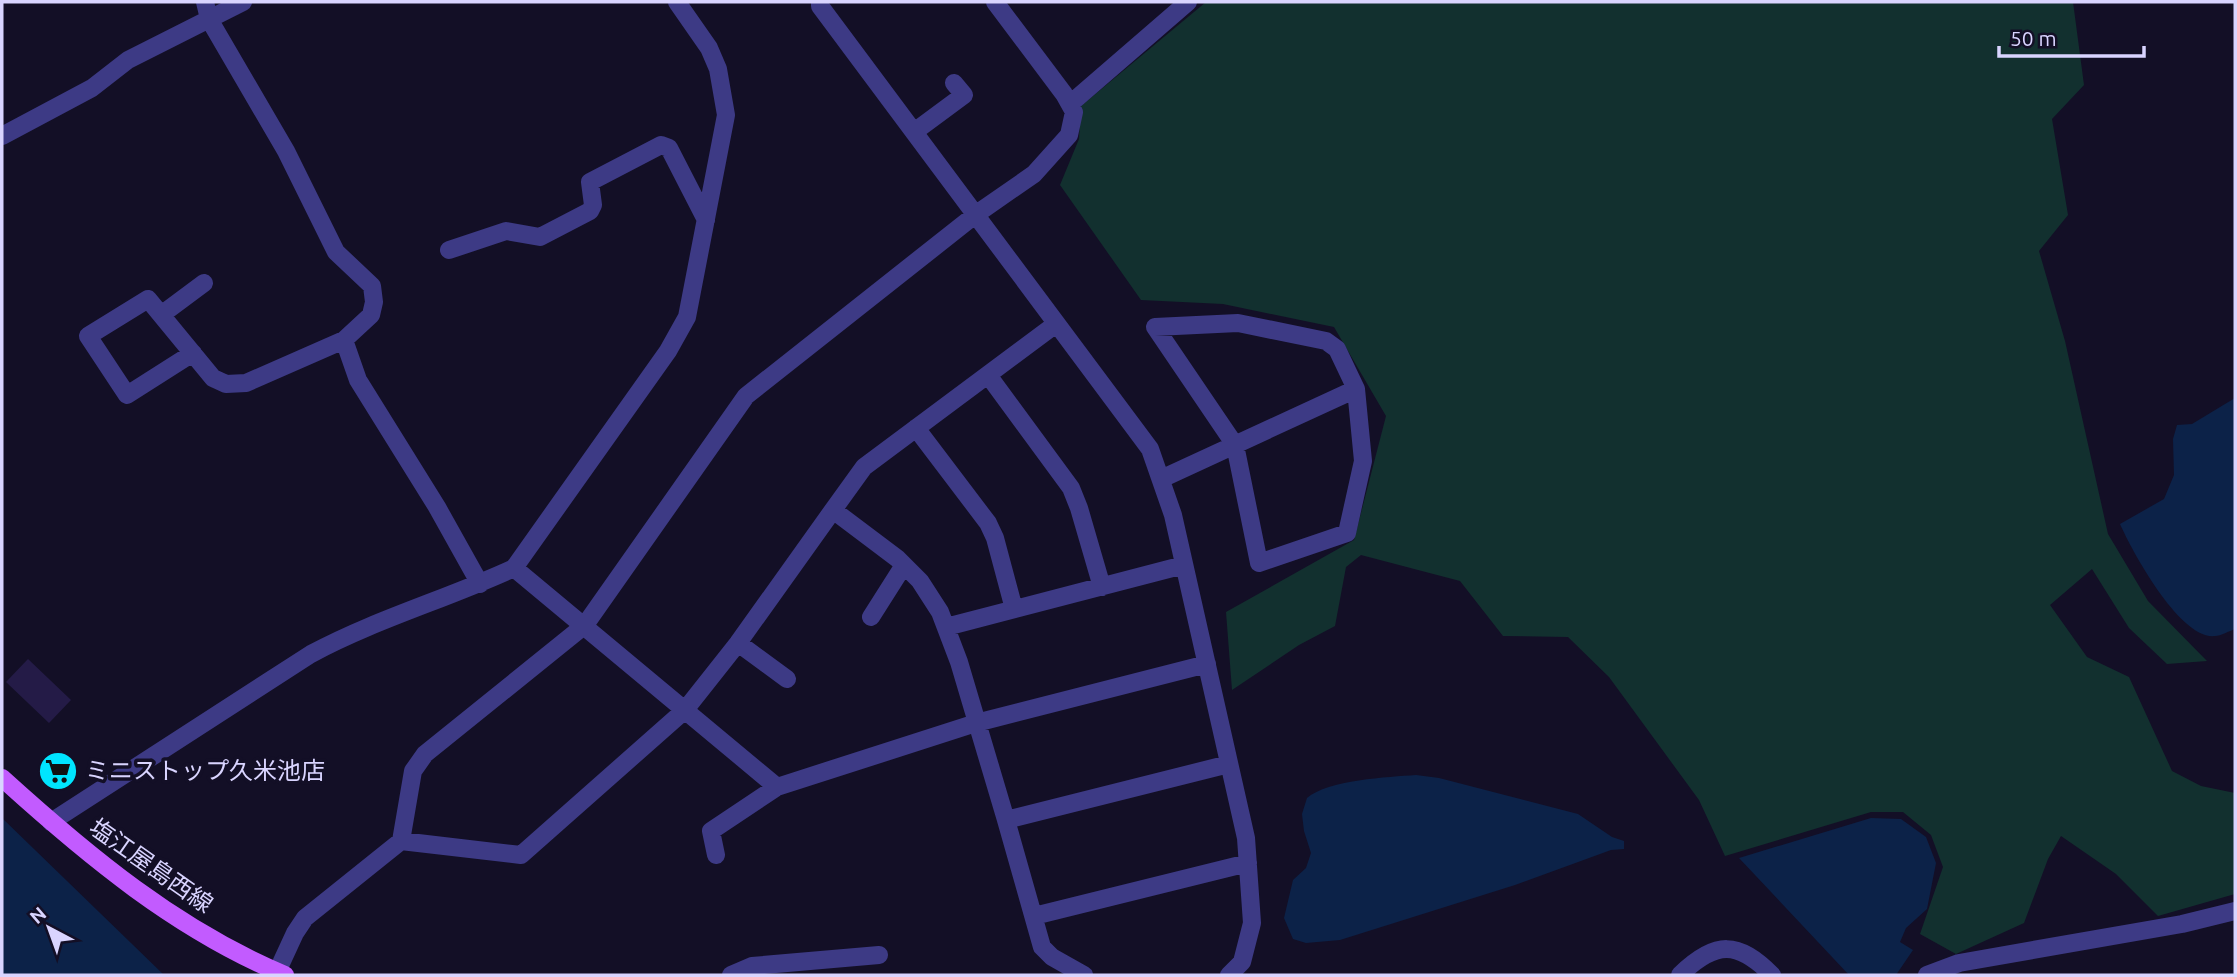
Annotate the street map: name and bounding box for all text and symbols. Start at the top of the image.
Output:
scale bar [1999,14,2144,58]
text: 50 m [2010,26,2057,50]
supermarket icon: ミニストップ久米池店 [37,750,79,792]
place label: ミニストップ久米池店 [85,757,325,784]
street label: 塩江屋島西線 [85,813,218,918]
north arrow [14,893,84,963]
text: N [25,902,50,928]

